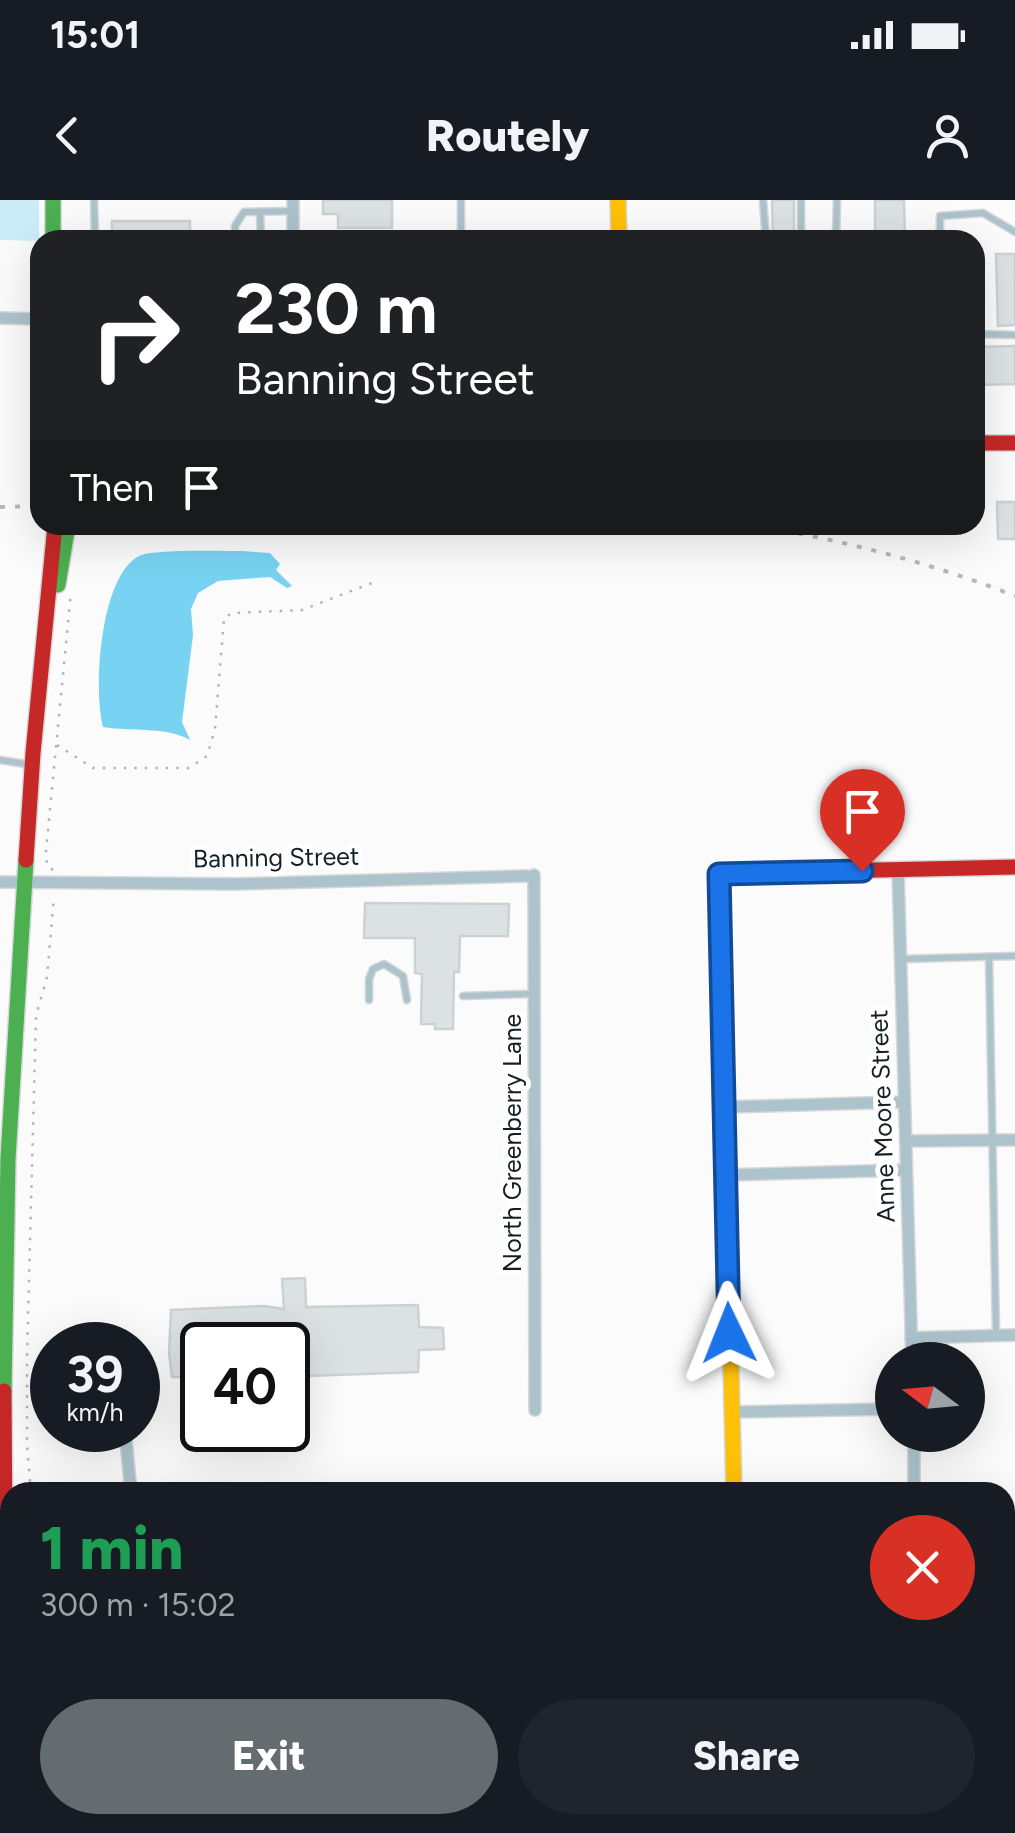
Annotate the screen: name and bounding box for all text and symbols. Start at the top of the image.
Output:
text: 15:01 [50,12,140,58]
icon: back [40,108,95,163]
text: Routely [426,108,589,162]
icon: person [920,108,975,163]
text: 230 m [235,266,438,351]
icon: right [70,270,200,400]
text: Banning Street [235,351,535,405]
icon: arrive [174,460,229,515]
text: Then [70,465,154,511]
pin [820,769,905,872]
icon: arrive [835,784,890,839]
street label: Banning Street [192,841,360,873]
street label: Anne Moore Street [863,1009,901,1223]
street label: North Greenberry Lane [497,1014,527,1272]
position arrow [677,1281,781,1385]
speed limit sign: 40 [180,1322,310,1452]
north arrow [875,1342,985,1452]
map controls [875,1342,985,1452]
text: 39 [67,1344,123,1405]
text: km/h [66,1397,124,1427]
text: 1 min [40,1512,183,1584]
button: close [870,1515,975,1620]
text: 300 m · 15:02 [40,1586,236,1624]
button: Exit [40,1699,498,1814]
button: Share [518,1699,975,1814]

